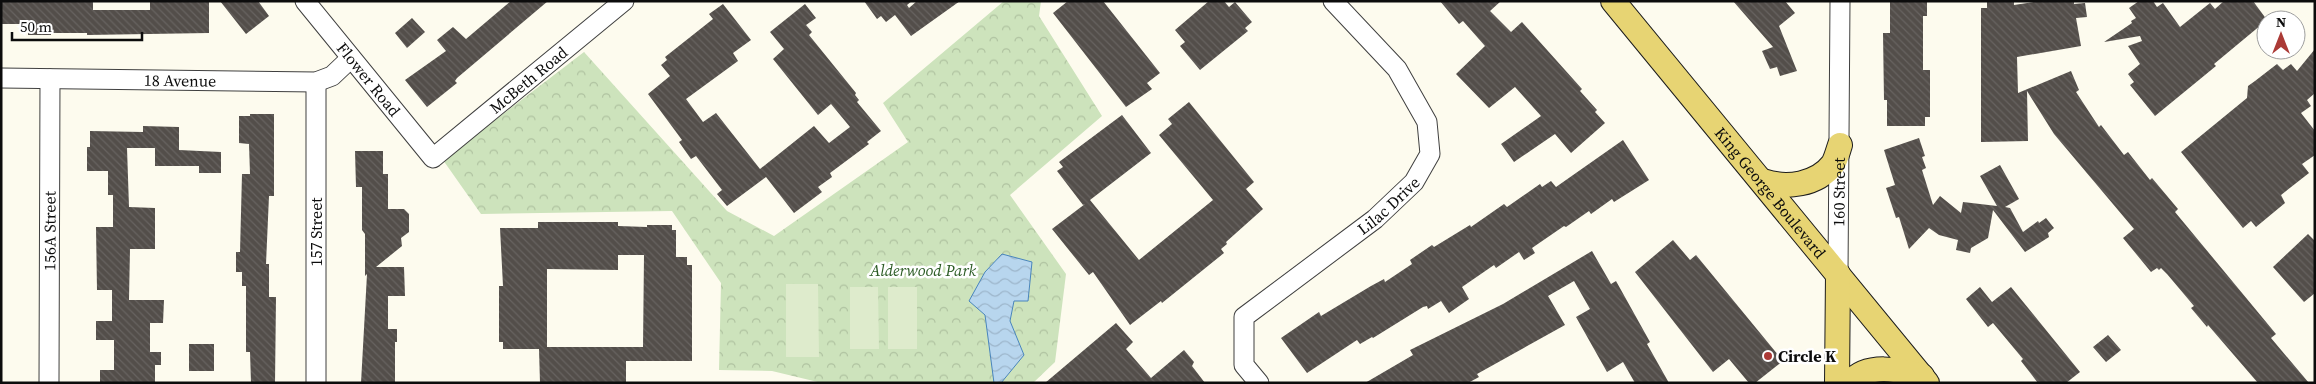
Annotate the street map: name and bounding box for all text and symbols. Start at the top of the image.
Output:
scale bar [12,10,142,42]
north arrow [2256,10,2306,60]
text: N [2276,12,2286,32]
text: 50 m [20,16,52,37]
street label: Flower Road [332,38,406,121]
street label: McBeth Road [485,41,572,118]
street label: 18 Avenue [144,69,216,92]
street label: King George Boulevard [1710,122,1831,263]
street label: 160 Street [1827,157,1850,227]
street label: Lilac Drive [1353,171,1424,240]
street label: 156A Street [38,190,61,271]
street label: 157 Street [305,197,327,267]
park label: Alderwood Park [869,259,977,281]
place label: Circle K [1778,345,1837,367]
marker: Circle K [1762,350,1774,362]

